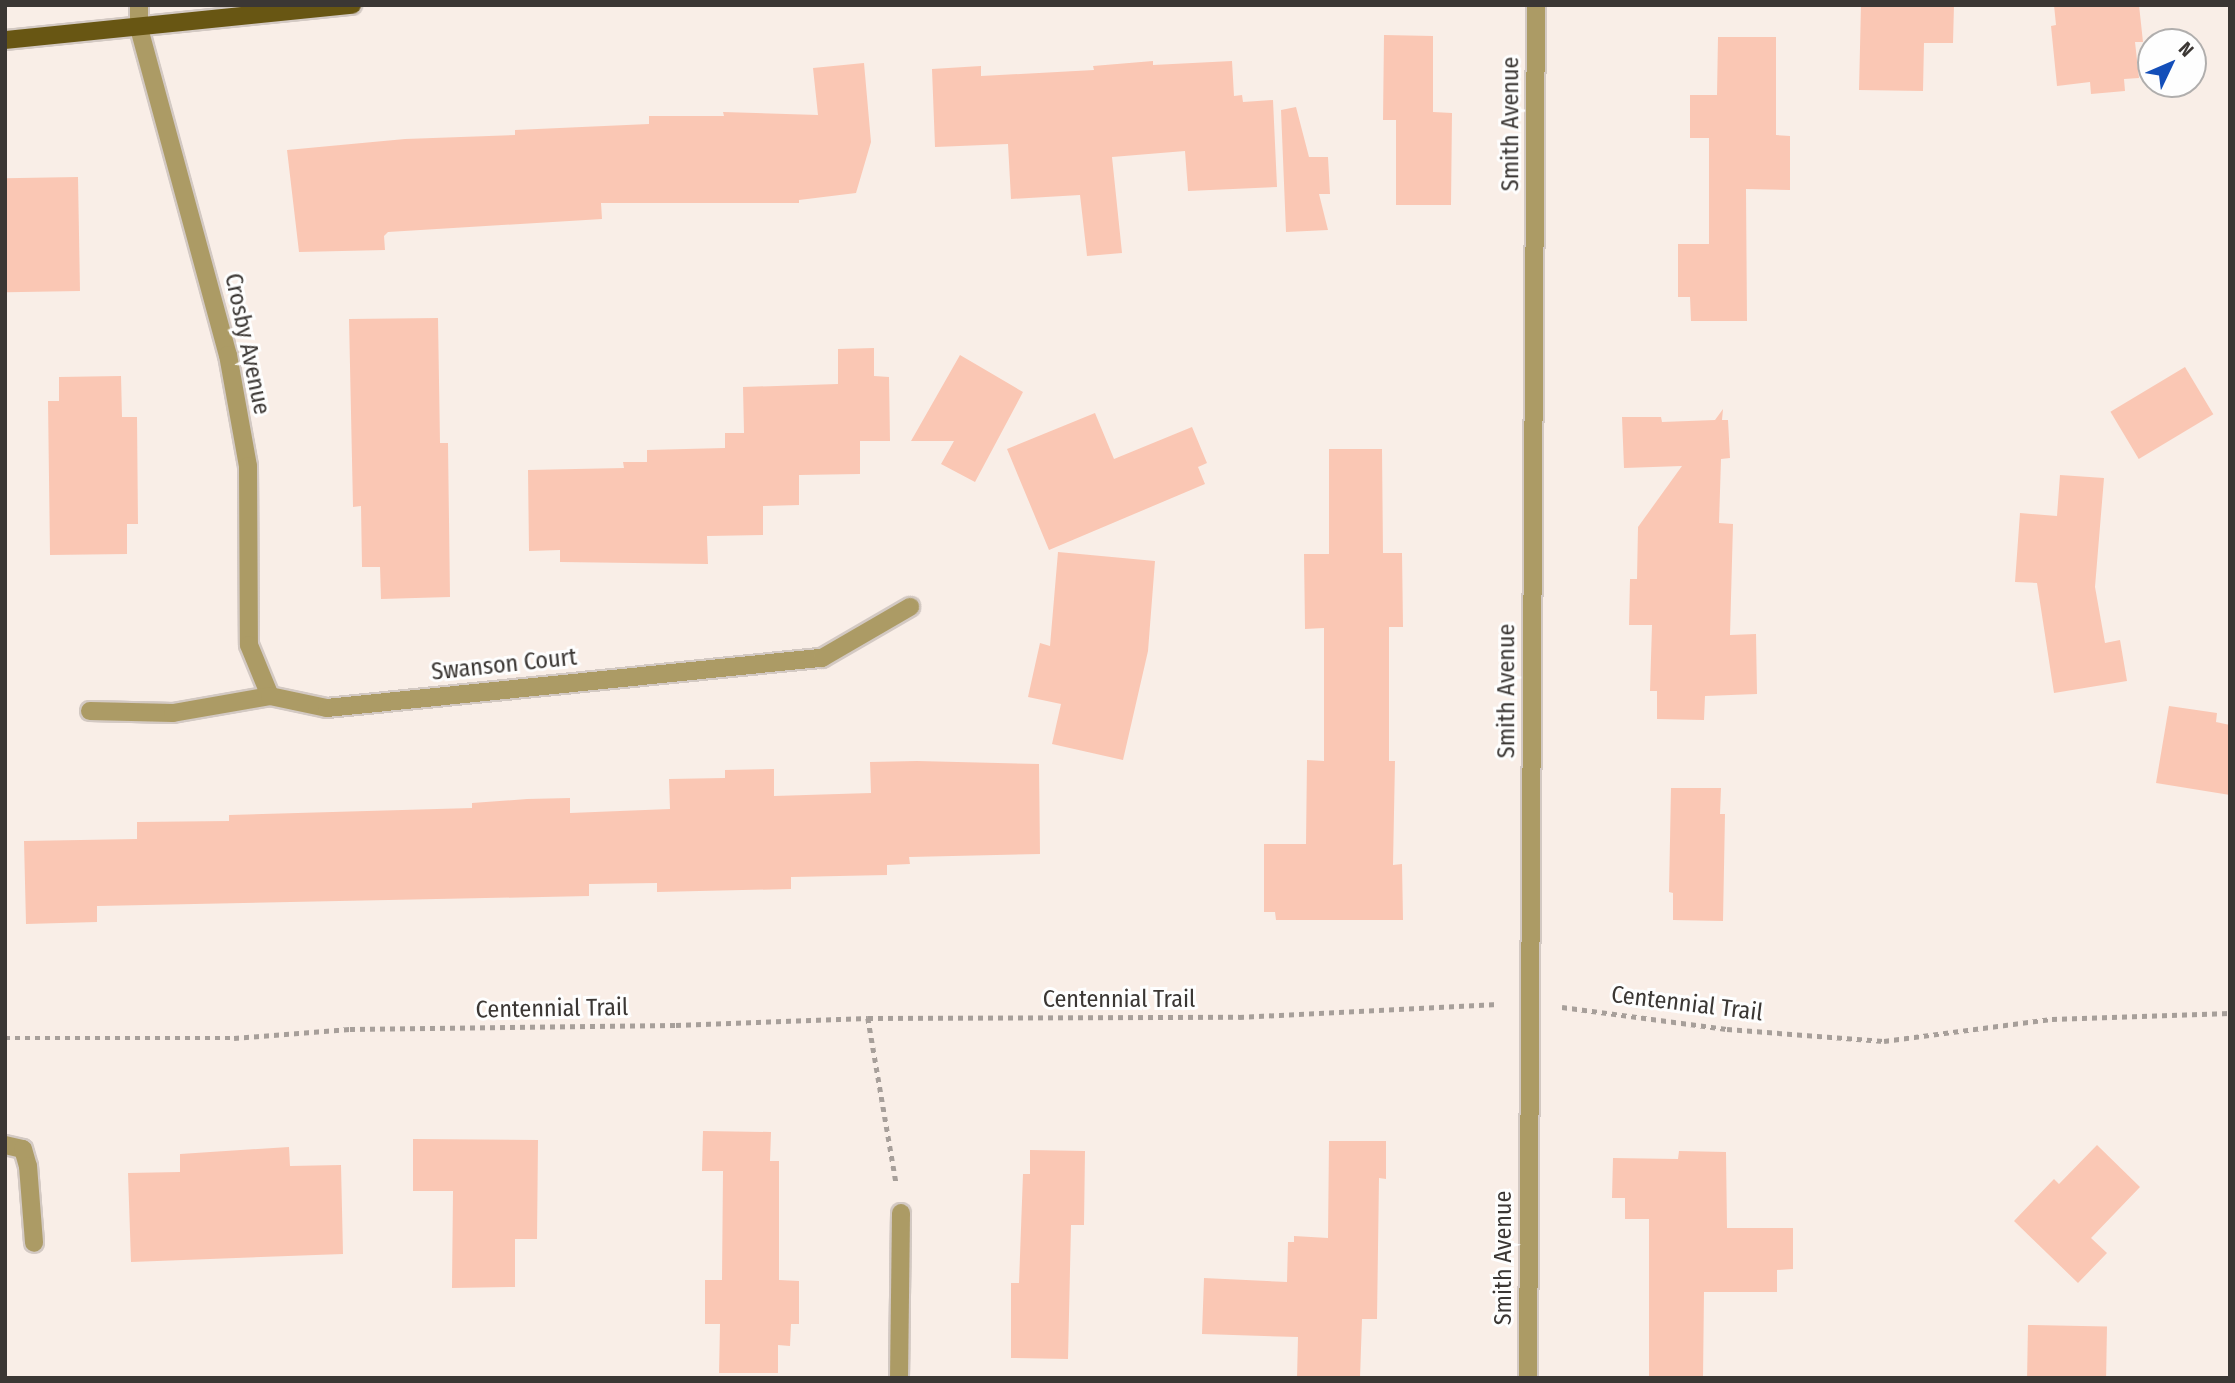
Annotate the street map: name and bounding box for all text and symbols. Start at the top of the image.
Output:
north arrow [2137,28,2207,98]
text: N [2174,37,2198,62]
street label: Smith Avenue [1497,57,1525,191]
street label: Crosby Avenue [218,271,276,417]
street label: Smith Avenue [1493,624,1521,758]
street label: Swanson Court [430,643,578,687]
street label: Centennial Trail [1610,980,1764,1028]
street label: Centennial Trail [1043,986,1195,1014]
street label: Centennial Trail [475,993,629,1025]
street label: Smith Avenue [1490,1191,1518,1325]

